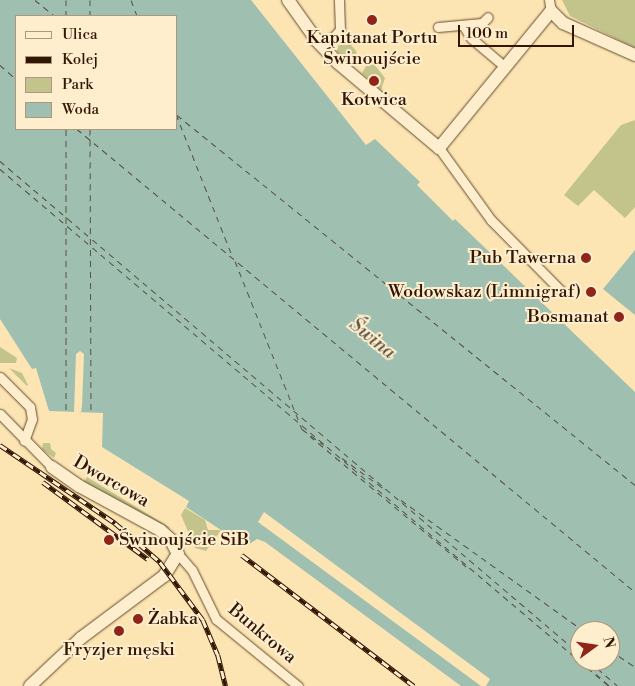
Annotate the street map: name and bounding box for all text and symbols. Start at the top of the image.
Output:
marker: Kapitanat Portu Świnoujście [366,14,378,26]
legend [15,15,178,130]
scale bar [460,15,576,47]
text: 100 m [466,24,508,43]
text: Ulica [62,25,98,44]
place label: Kapitanat Portu Świnoujście [307,28,437,70]
text: Kolej [62,50,98,69]
text: Park [62,75,93,94]
marker: Kotwica [368,75,380,87]
place label: Kotwica [341,89,407,111]
text: Woda [62,100,99,119]
place label: Pub Tawerna [469,247,576,269]
marker: Pub Tawerna [580,252,592,264]
place label: Wodowskaz (Limnigraf) [388,281,581,303]
marker: Wodowskaz (Limnigraf) [585,286,597,298]
place label: Bosmanat [527,306,609,328]
marker: Bosmanat [613,311,625,323]
water label: Świna [344,314,400,364]
street label: Dworcowa [69,452,153,512]
place label: Świnoujście SiB [119,529,249,551]
marker: Świnoujście SiB [103,534,115,546]
street label: Bunkrowa [224,599,300,669]
place label: Żabka [148,608,198,630]
marker: Żabka [132,613,144,625]
north arrow [570,621,620,671]
marker: Fryzjer męski [113,625,125,637]
text: N [599,635,619,650]
place label: Fryzjer męski [63,639,175,661]

